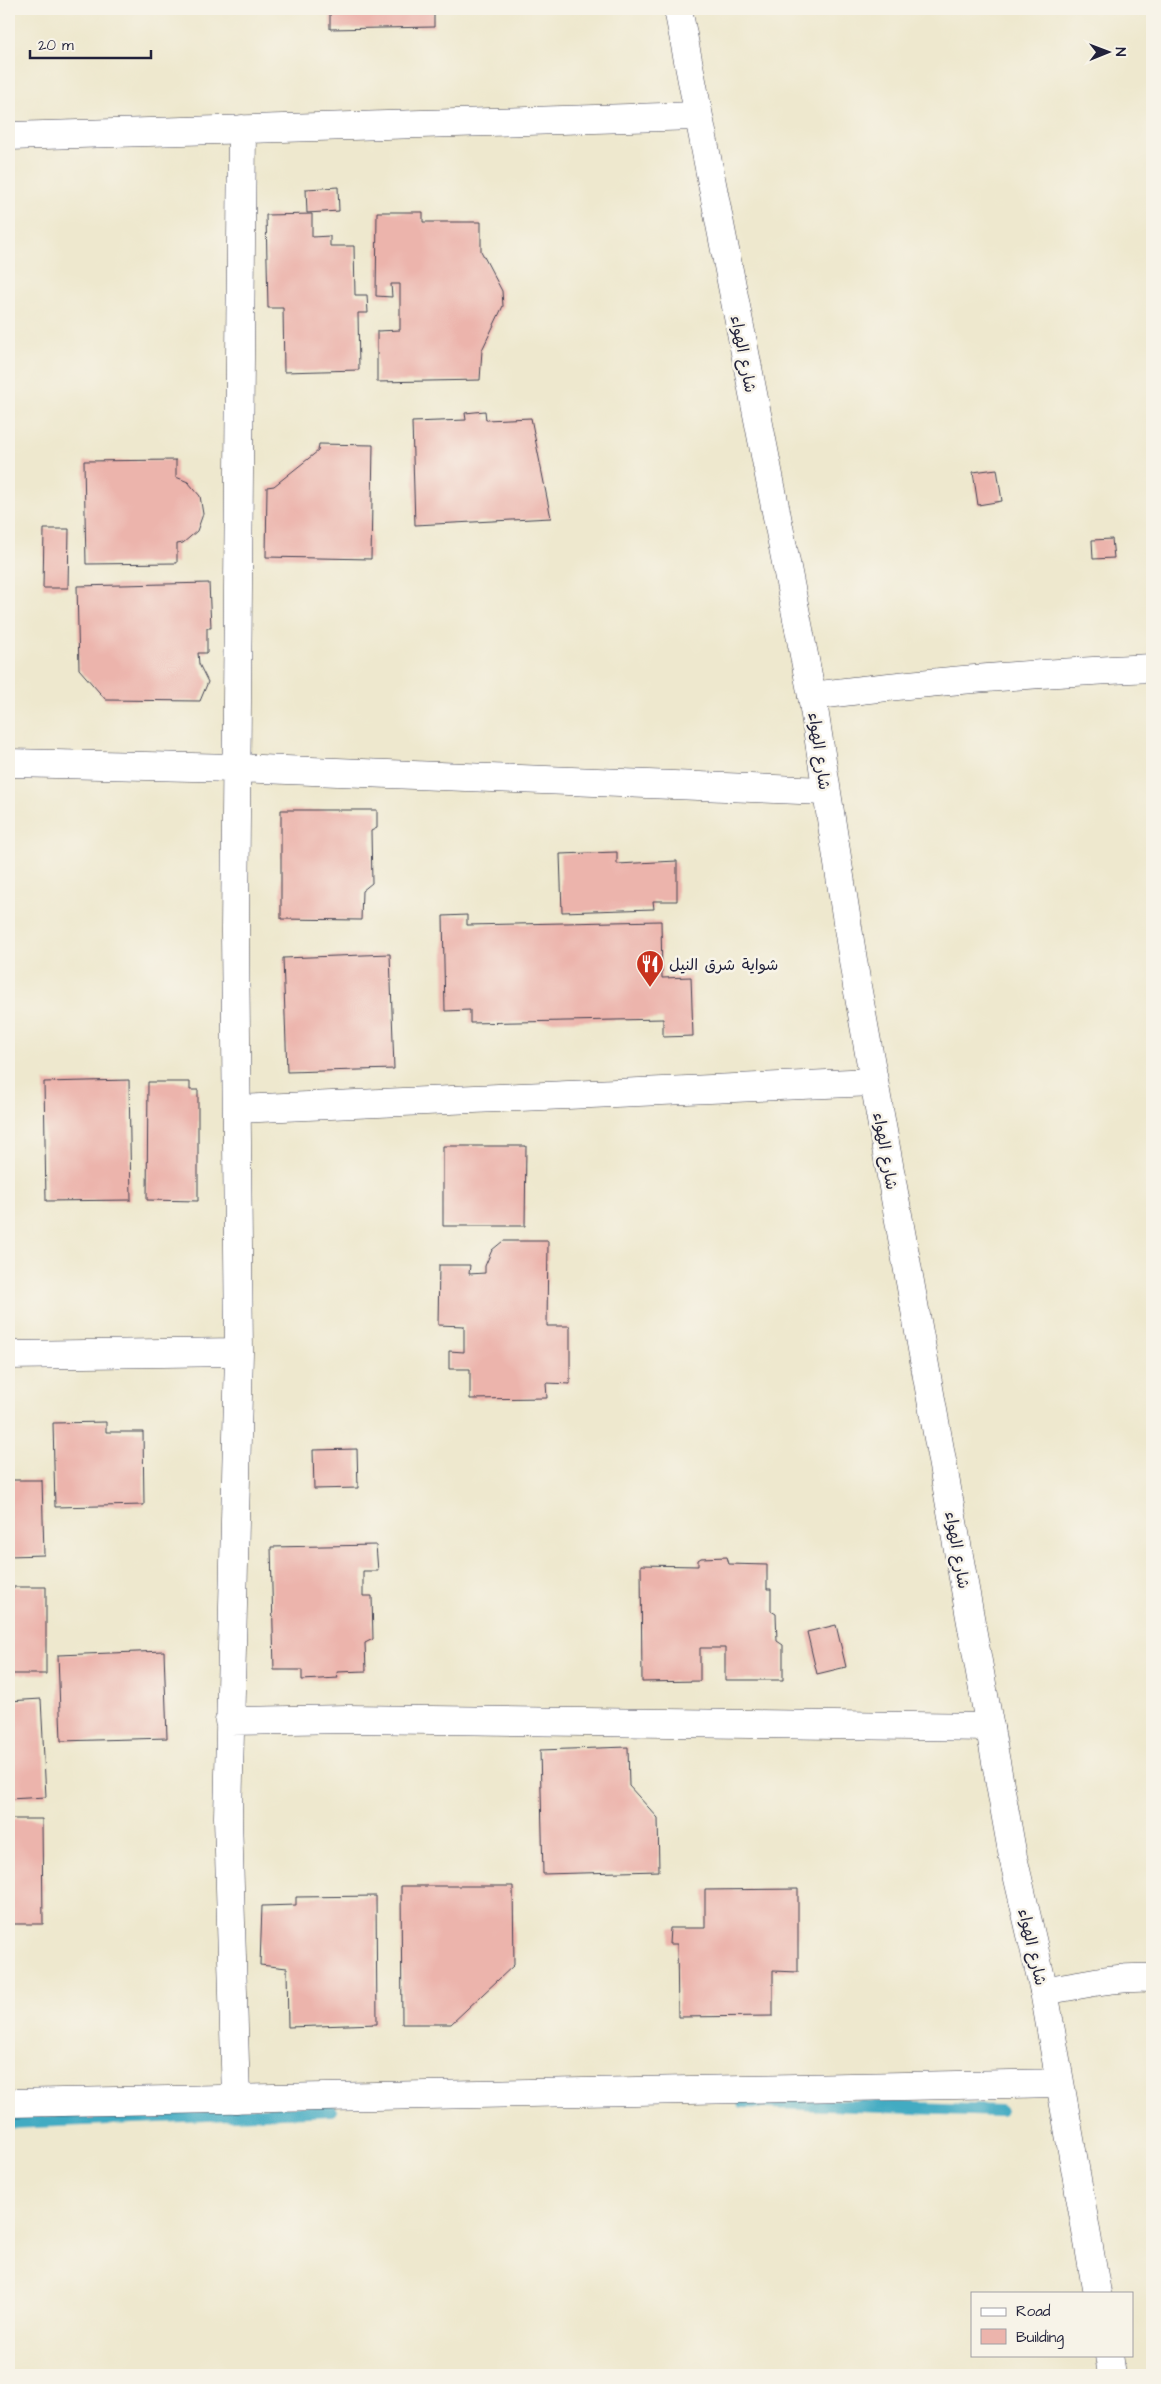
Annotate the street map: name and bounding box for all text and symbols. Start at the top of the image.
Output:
scale bar [30,28,151,60]
north arrow [1084,28,1134,78]
text: 20 m [38,35,74,56]
text: N [1110,47,1130,57]
street label: شارع الهواء [725,314,761,395]
street label: شارع الهواء [803,711,835,791]
restaurant icon: شواية شرق النيل [635,949,665,988]
place label: شواية شرق النيل [669,954,778,976]
street label: شارع الهواء [867,1111,903,1192]
street label: شارع الهواء [939,1510,975,1591]
street label: شارع الهواء [1013,1907,1052,1988]
legend [971,2292,1134,2356]
text: Road [1016,2301,1051,2322]
text: Building [1016,2327,1064,2349]

